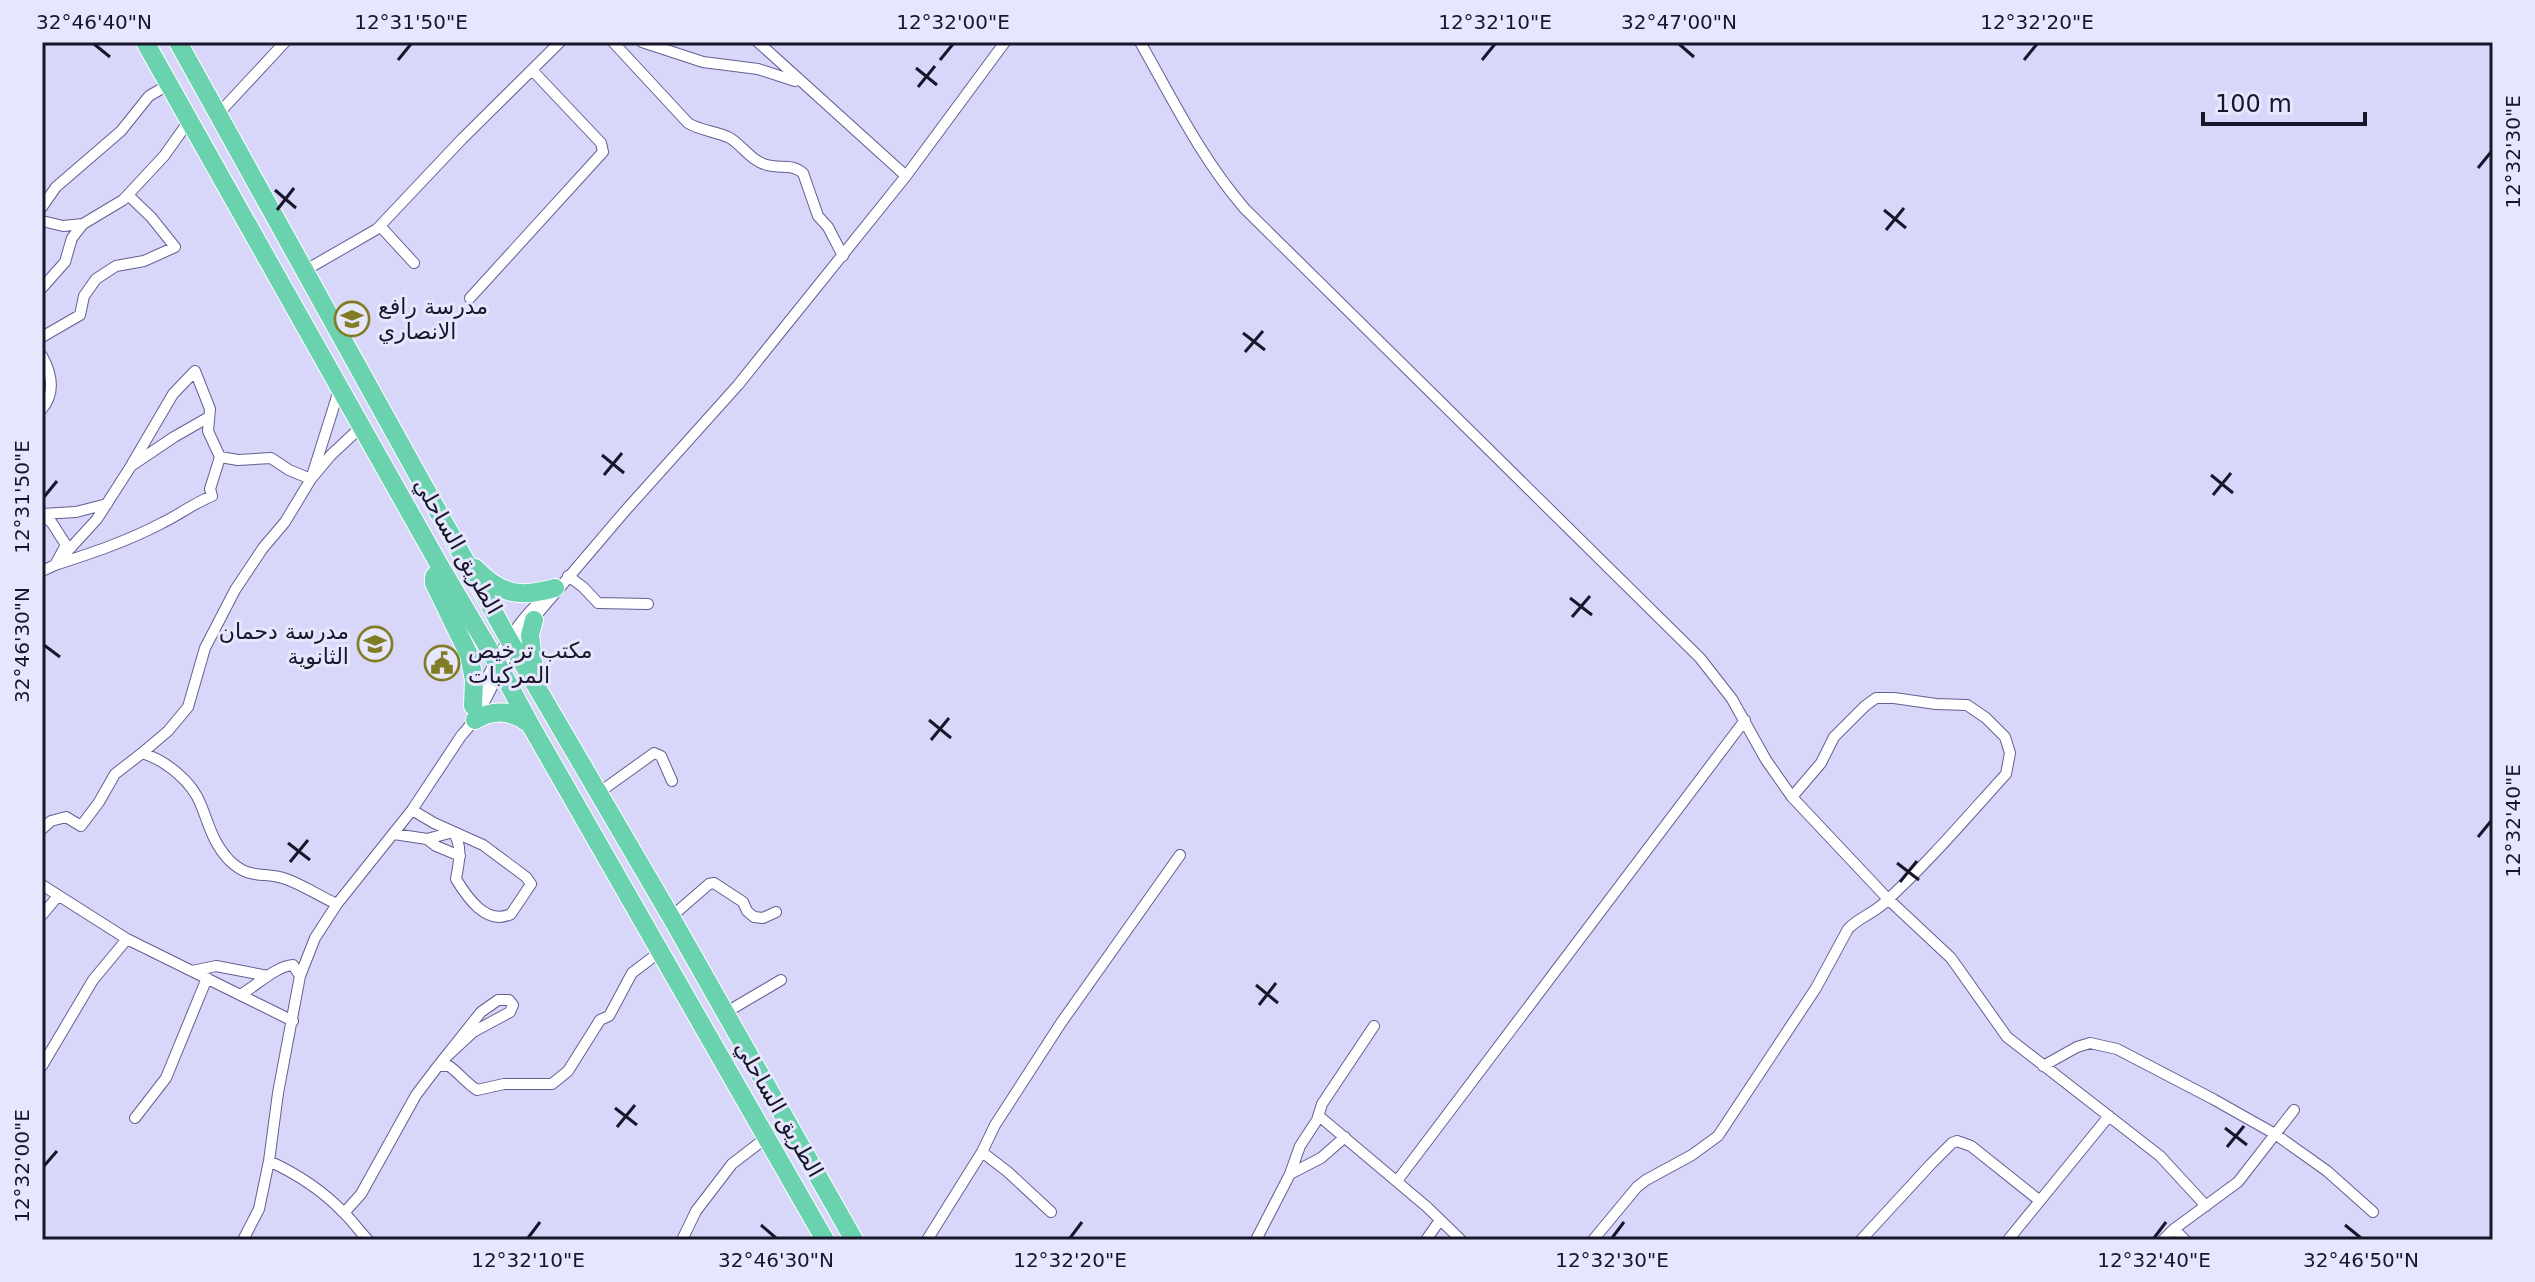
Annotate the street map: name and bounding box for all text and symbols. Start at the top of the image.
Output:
text: 32°46'40"N [36,10,152,34]
text: 12°31'50"E [354,10,468,34]
text: 12°32'00"E [896,10,1010,34]
text: 12°32'10"E [1438,10,1552,34]
text: 32°47'00"N [1621,10,1737,34]
text: 12°32'20"E [1980,10,2094,34]
scale bar [2203,76,2365,126]
text: 100 m [2215,90,2292,118]
text: 12°32'30"E [2501,95,2525,209]
place label: مدرسة رافع الانصاري [378,294,488,344]
school or university icon: مدرسة رافع الانصاري [333,300,371,338]
text: 12°31'50"E [10,440,34,554]
street label: الطريق الساحلي [408,474,507,619]
text: 32°46'30"N [10,587,34,703]
place label: مدرسة دحمان الثانوية [219,619,349,669]
school or university icon: مدرسة دحمان الثانوية [356,625,394,663]
place label: مكتب ترخيص المركبات [468,638,593,688]
public building icon: مكتب ترخيص المركبات [423,644,461,682]
text: 12°32'40"E [2501,764,2525,878]
street label: الطريق الساحلي [729,1037,828,1182]
text: 12°32'00"E [10,1109,34,1223]
text: 12°32'10"E [471,1248,585,1272]
text: 32°46'30"N [718,1248,834,1272]
text: 12°32'20"E [1013,1248,1127,1272]
text: 12°32'30"E [1555,1248,1669,1272]
text: 12°32'40"E [2097,1248,2211,1272]
text: 32°46'50"N [2303,1248,2419,1272]

